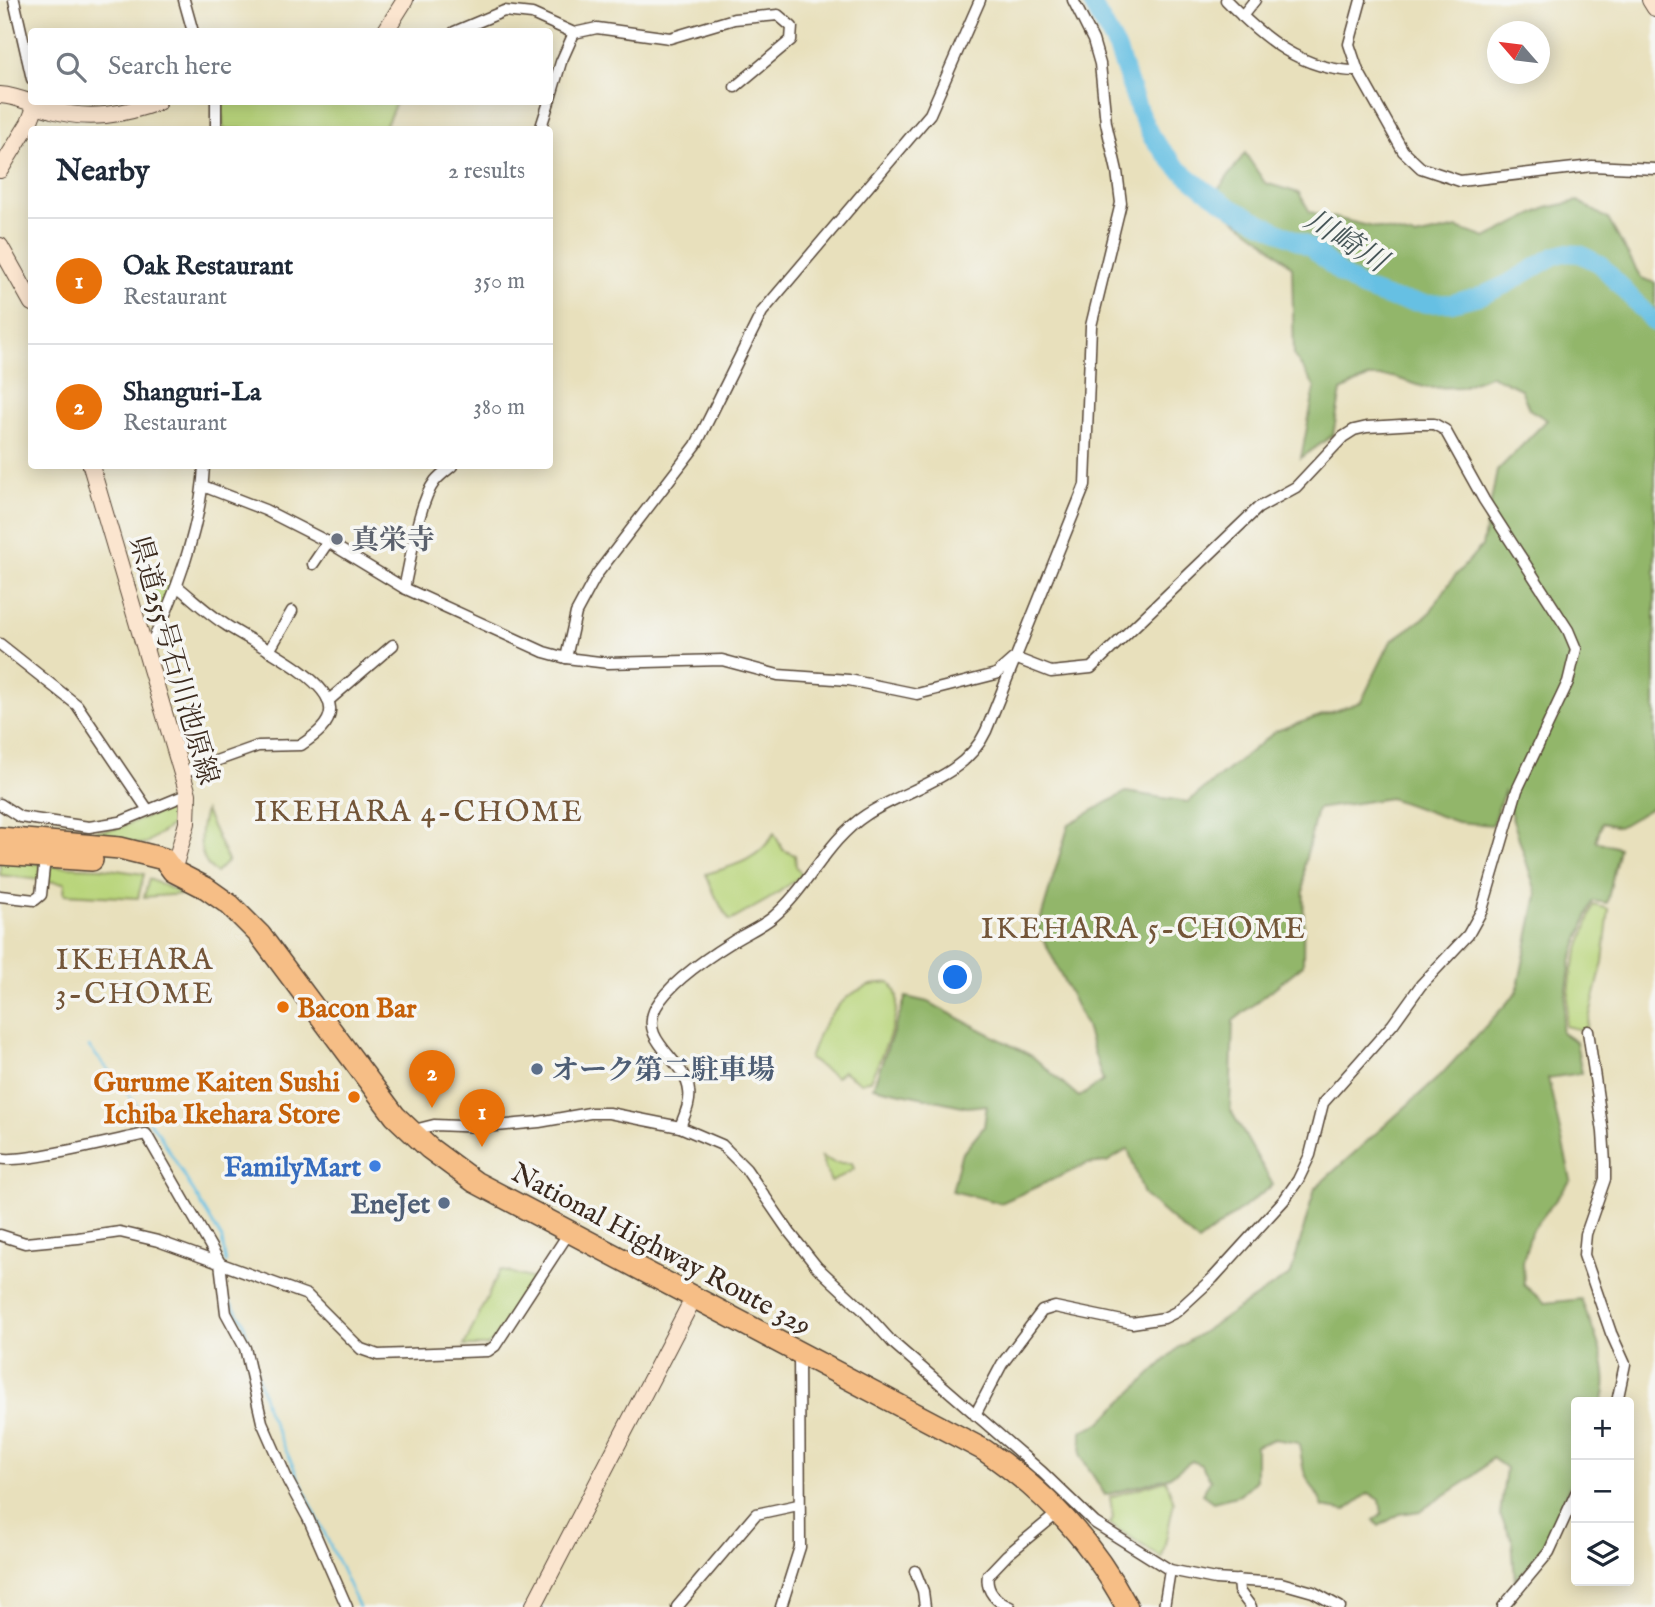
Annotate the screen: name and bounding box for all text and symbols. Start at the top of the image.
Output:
north arrow [1487,21,1550,84]
search box [28,28,553,105]
icon: search [52,48,90,86]
text: Search here [108,50,232,83]
text: Nearby [56,153,149,191]
text: 2 results [448,157,525,186]
water label: 川崎川 [1297,202,1396,283]
text: Oak Restaurant [123,250,293,283]
text: 1 [75,267,83,296]
text: 350 m [474,267,525,296]
text: Restaurant [123,283,227,312]
text: Shanguri-La [123,376,261,409]
text: 2 [74,393,84,422]
text: 380 m [473,393,525,422]
text: Restaurant [123,409,227,438]
place label: 真栄寺 [351,524,435,559]
marker: 真栄寺 [329,531,345,547]
street label: 県道255号石川池原線 [120,532,225,789]
district label: IKEHARA 4-CHOME [254,794,584,832]
district label: IKEHARA 5-CHOME [981,911,1307,949]
district label: IKEHARA 3-CHOME [55,942,215,1014]
your location [938,960,972,994]
place label: Bacon Bar [297,992,417,1027]
marker: Bacon Bar [275,999,291,1015]
pin: 2 [409,1050,455,1108]
place label: オーク第二駐車場 [551,1054,775,1089]
marker: オーク第二駐車場 [529,1061,545,1077]
place label: Gurume Kaiten Sushi Ichiba Ikehara Store [94,1066,341,1133]
marker: Gurume Kaiten Sushi Ichiba Ikehara Store [346,1089,362,1105]
pin: 1 [459,1089,505,1147]
place label: FamilyMart [224,1151,361,1186]
street label: National Highway Route 329 [505,1156,817,1344]
marker: FamilyMart [367,1158,383,1174]
place label: EneJet [350,1188,430,1223]
marker: EneJet [436,1195,452,1211]
map controls [1571,1397,1634,1586]
button: + [1571,1397,1634,1460]
button: − [1571,1460,1634,1523]
button: layers [1571,1523,1634,1586]

